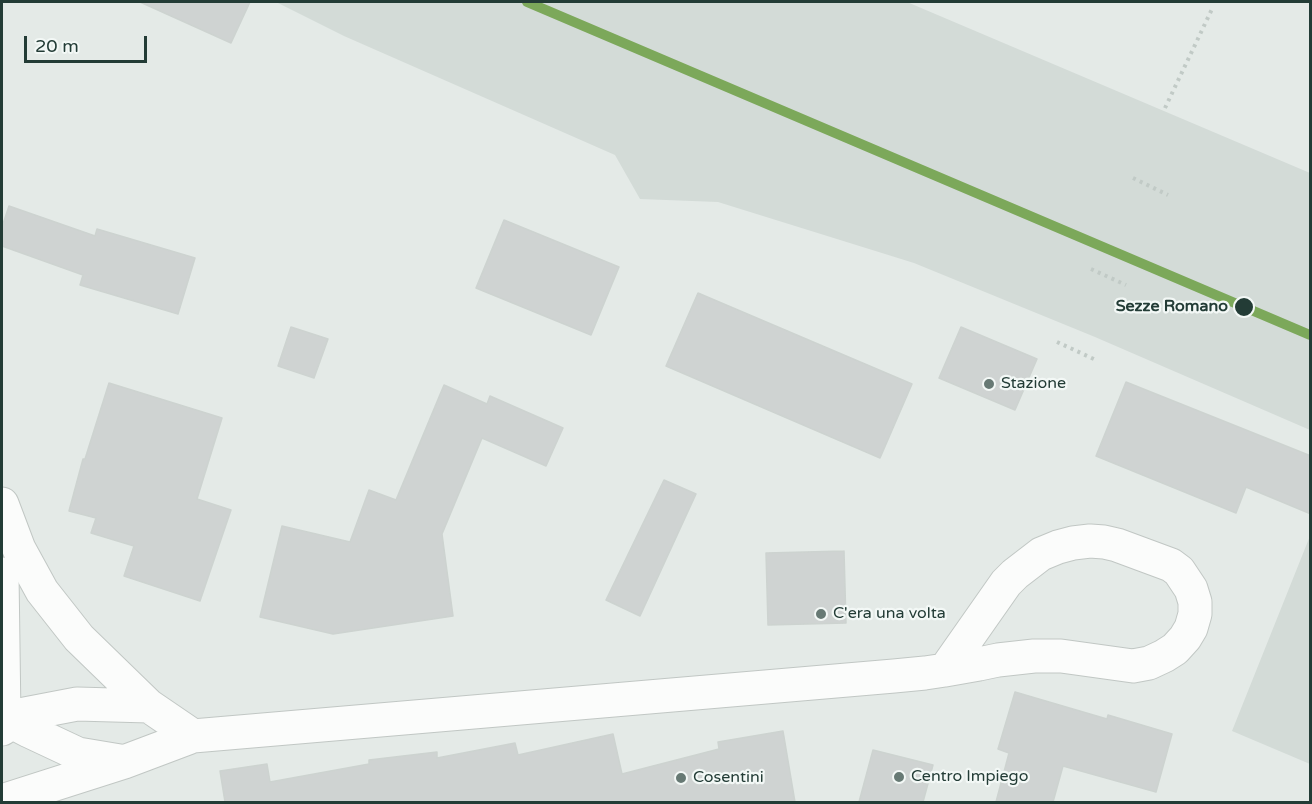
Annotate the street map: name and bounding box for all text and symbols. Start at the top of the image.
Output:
scale bar [27,24,150,62]
text: 20 m [35,35,79,57]
marker: Sezze Romano [1233,296,1255,318]
place label: Sezze Romano [1116,297,1228,317]
place label: Stazione [1001,374,1066,394]
marker: Stazione [982,377,996,391]
place label: C'era una volta [833,604,946,624]
marker: C'era una volta [814,607,828,621]
place label: Centro Impiego [911,767,1028,787]
place label: Cosentini [693,768,764,788]
marker: Centro Impiego [892,770,906,784]
marker: Cosentini [674,771,688,785]

